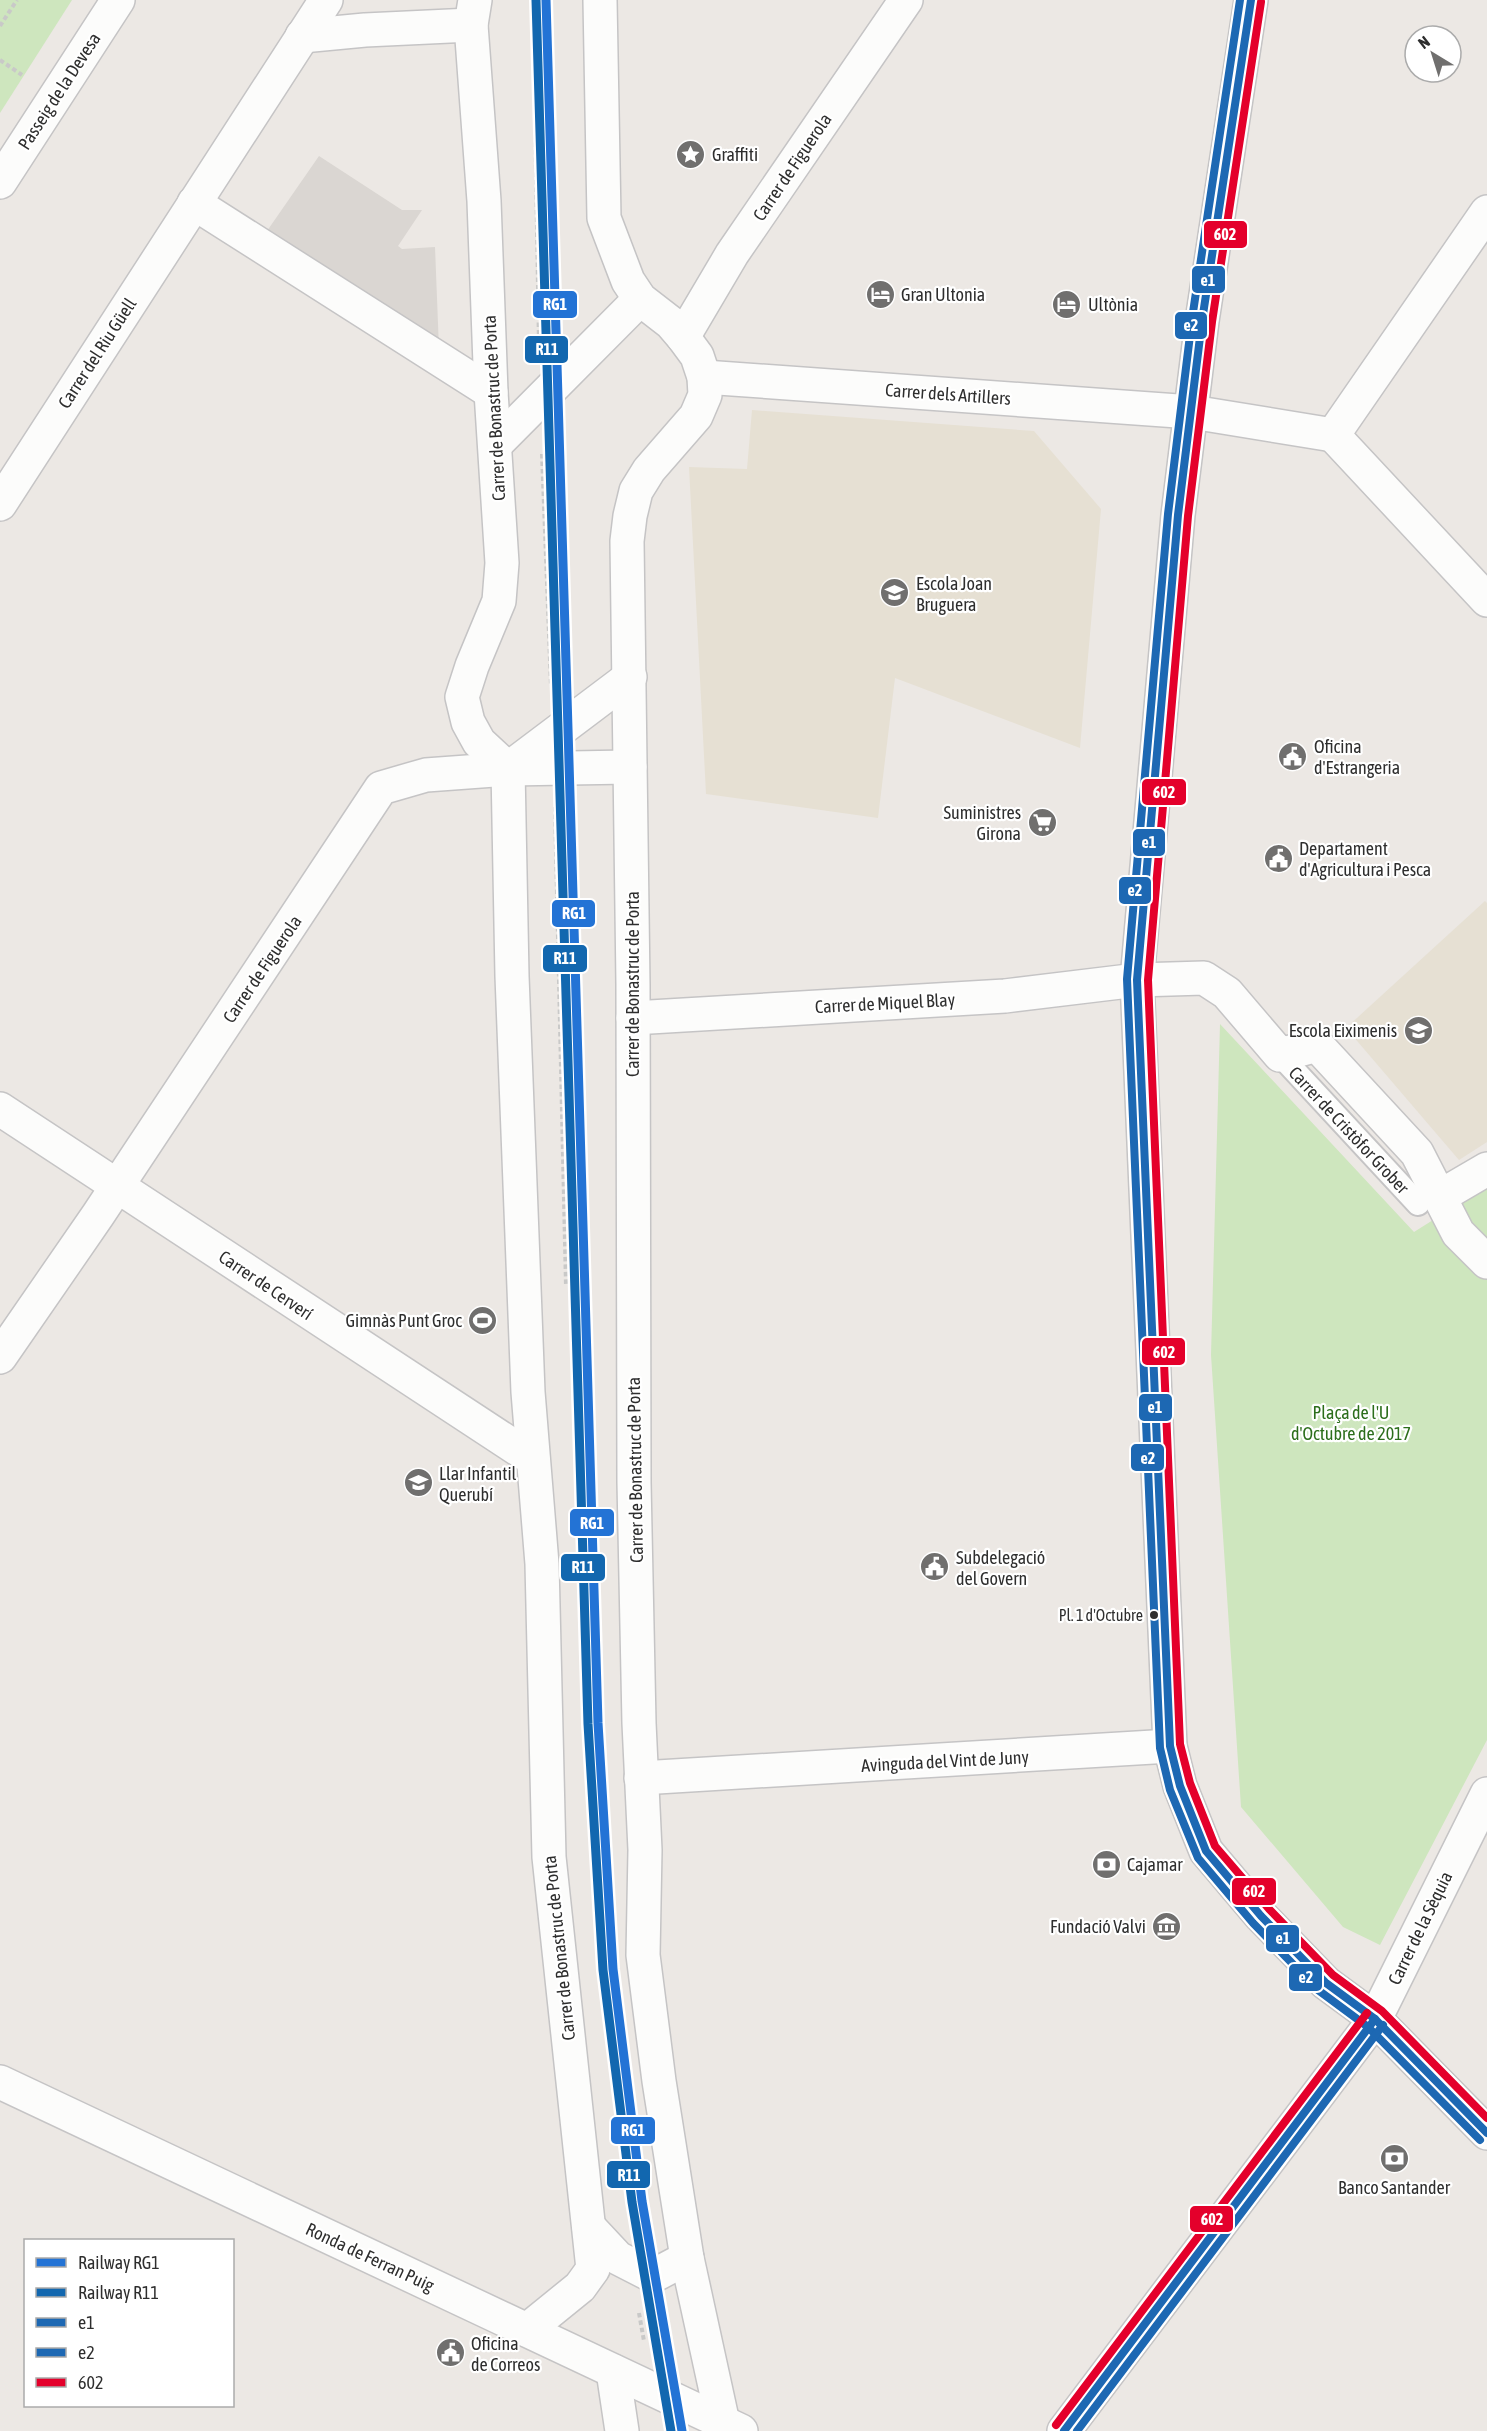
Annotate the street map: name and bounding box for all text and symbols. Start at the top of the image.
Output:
north arrow [1403,24,1463,84]
street label: Passeig de la Devesa [13,29,105,153]
text: N [1414,32,1433,52]
street label: Carrer de Figuerola [748,109,836,225]
place icon: Graffiti [675,138,707,170]
place label: Graffiti [712,144,758,165]
line badge: 602 [1203,220,1248,249]
text: 602 [1214,225,1236,243]
line badge: e1 [1191,265,1226,294]
text: e1 [1201,271,1216,289]
hotel icon: Gran Ultonia [864,278,896,310]
place label: Gran Ultonia [901,284,985,305]
hotel icon: Ultònia [1051,288,1083,320]
line badge: RG1 [532,290,578,319]
street label: Carrer del Riu Güell [54,294,141,412]
place label: Ultònia [1088,294,1138,315]
text: RG1 [543,295,567,313]
line badge: e2 [1174,311,1208,340]
street label: Carrer de Bonastruc de Porta [479,315,509,501]
text: e2 [1184,316,1198,334]
line badge: R11 [524,335,569,364]
text: R11 [535,340,559,358]
street label: Carrer dels Artillers [885,379,1011,409]
place label: Escola Joan Bruguera [916,573,992,615]
school or university icon: Escola Joan Bruguera [879,577,911,609]
place label: Oficina d'Estrangeria [1314,736,1400,778]
public building icon: Oficina d'Estrangeria [1277,740,1309,772]
line badge: 602 [1141,778,1187,806]
text: 602 [1153,783,1175,801]
place label: Suministres Girona [943,802,1021,844]
supermarket icon: Suministres Girona [1026,806,1058,838]
line badge: e1 [1132,828,1166,857]
text: e1 [1142,833,1157,851]
place label: Departament d'Agricultura i Pesca [1299,838,1431,880]
public building icon: Departament d'Agricultura i Pesca [1262,842,1294,874]
line badge: e2 [1118,876,1152,905]
text: e2 [1128,881,1142,899]
street label: Carrer de Bonastruc de Porta [622,891,643,1077]
line badge: RG1 [551,899,596,928]
text: RG1 [562,904,586,922]
street label: Carrer de Figuerola [218,911,306,1027]
line badge: R11 [542,944,588,973]
text: R11 [553,949,577,967]
street label: Carrer de Miquel Blay [814,989,956,1017]
school or university icon: Escola Eiximenis [1402,1014,1434,1046]
place label: Escola Eiximenis [1289,1020,1397,1041]
street label: Carrer de Cristòfor Grober [1285,1062,1414,1198]
street label: Carrer de Cerverí [215,1246,317,1324]
sports icon: Gimnàs Punt Groc [467,1304,499,1336]
place label: Gimnàs Punt Groc [346,1310,462,1331]
line badge: 602 [1141,1337,1186,1366]
text: 602 [1153,1343,1175,1361]
street label: Carrer de Bonastruc de Porta [623,1377,647,1563]
line badge: e1 [1138,1393,1173,1422]
text: e1 [1148,1398,1163,1416]
park label: Plaça de l'U d'Octubre de 2017 [1291,1402,1411,1444]
line badge: e2 [1130,1443,1165,1472]
text: e2 [1141,1449,1155,1467]
place label: Llar Infantil Querubí [439,1463,517,1505]
school or university icon: Llar Infantil Querubí [402,1467,434,1499]
line badge: RG1 [569,1508,615,1537]
text: RG1 [580,1514,604,1532]
place label: Subdelegació del Govern [956,1547,1045,1589]
public building icon: Subdelegació del Govern [919,1551,951,1583]
line badge: R11 [560,1553,606,1582]
text: R11 [571,1558,595,1576]
place label: Pl. 1 d'Octubre [1059,1606,1143,1624]
marker: Pl. 1 d'Octubre [1148,1609,1160,1621]
street label: Avinguda del Vint de Juny [861,1746,1029,1776]
bank icon: Cajamar [1090,1848,1122,1880]
street label: Carrer de Bonastruc de Porta [539,1854,579,2042]
place label: Cajamar [1127,1854,1183,1875]
street label: Carrer de la Sèquia [1384,1868,1456,1988]
line badge: 602 [1231,1877,1277,1906]
text: 602 [1243,1882,1265,1900]
museum icon: Fundació Valvi [1151,1910,1183,1942]
place label: Fundació Valvi [1050,1916,1146,1937]
line badge: e1 [1265,1924,1300,1953]
text: e1 [1276,1929,1291,1947]
line badge: e2 [1288,1963,1323,1992]
text: e2 [1299,1968,1313,1986]
line badge: RG1 [610,2116,656,2145]
text: RG1 [621,2121,645,2139]
bank icon: Banco Santander [1378,2142,1410,2174]
line badge: R11 [606,2160,651,2189]
text: R11 [617,2166,641,2184]
place label: Banco Santander [1338,2177,1451,2198]
line badge: 602 [1189,2205,1234,2233]
text: 602 [1201,2210,1223,2228]
street label: Ronda de Ferran Puig [303,2218,438,2296]
legend [24,2239,234,2407]
text: Railway RG1 [78,2252,160,2273]
text: Railway R11 [78,2282,159,2303]
text: e1 [78,2312,95,2333]
place label: Oficina de Correos [471,2333,540,2375]
public building icon: Oficina de Correos [434,2337,466,2369]
text: e2 [78,2342,95,2363]
text: 602 [78,2372,103,2393]

